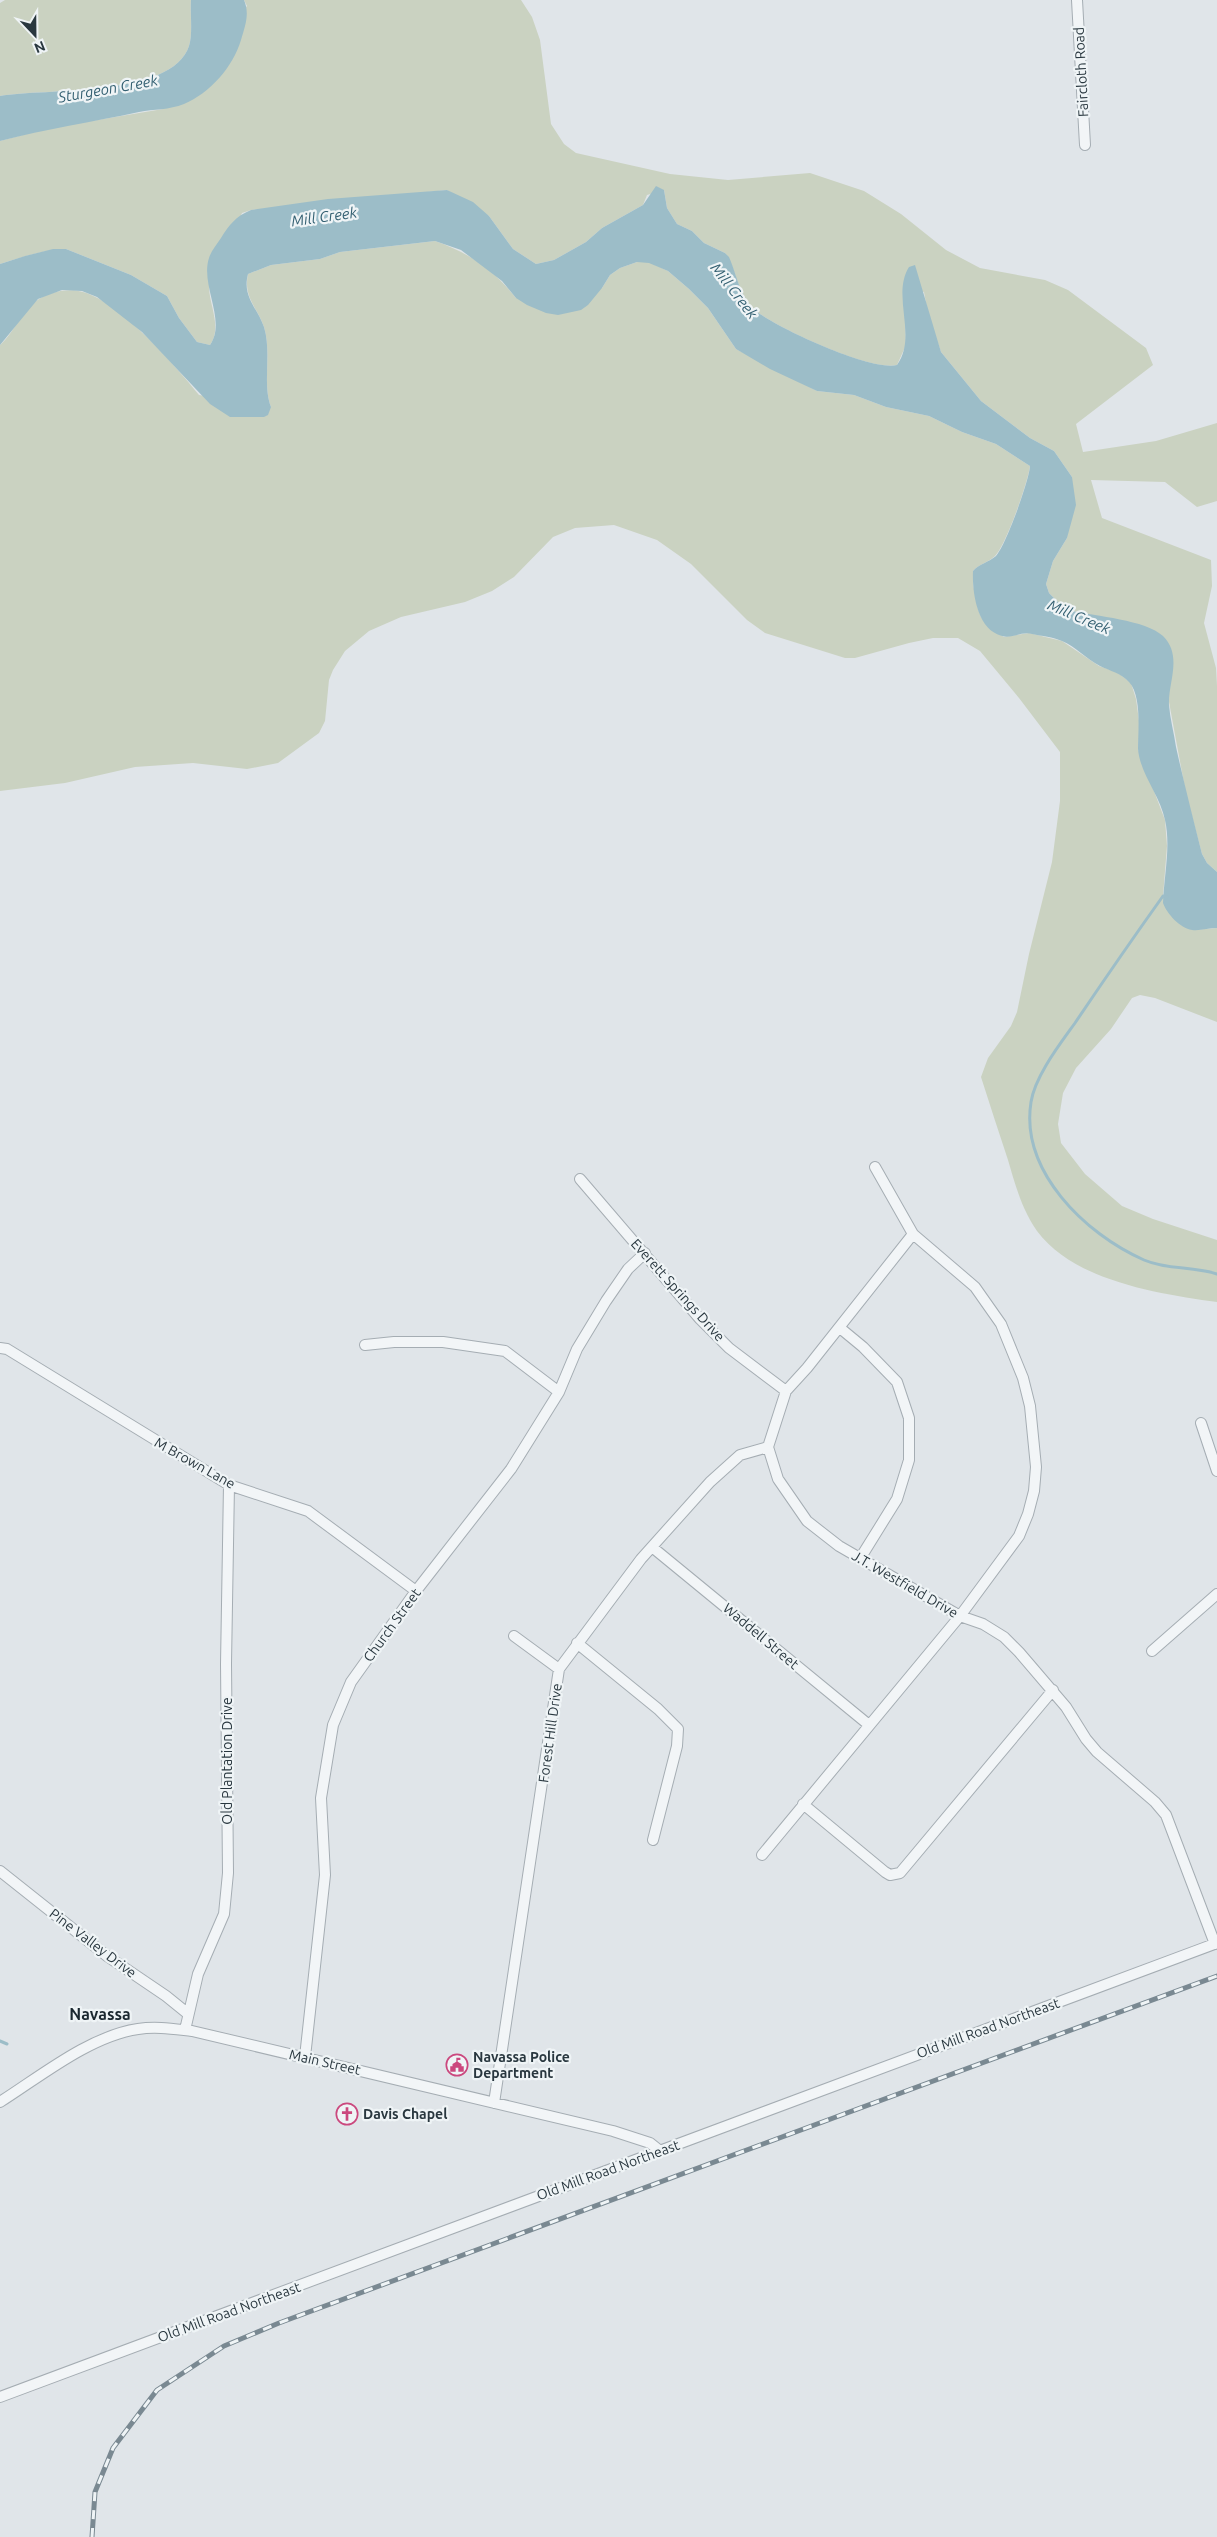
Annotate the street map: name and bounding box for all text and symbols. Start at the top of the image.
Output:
north arrow [10,10,60,60]
street label: Faircloth Road [1071,27,1091,117]
text: N [32,38,48,56]
water label: Sturgeon Creek [56,71,159,106]
water label: Mill Creek [290,203,358,230]
water label: Mill Creek [707,259,762,322]
water label: Mill Creek [1045,596,1113,637]
street label: Everett Springs Drive [628,1236,728,1344]
street label: M Brown Lane [152,1434,238,1492]
street label: J.T. Westfield Drive [849,1547,961,1621]
street label: Church Street [360,1585,424,1665]
street label: Waddell Street [720,1600,802,1673]
street label: Forest Hill Drive [535,1682,565,1784]
street label: Old Plantation Drive [219,1697,235,1825]
street label: Pine Valley Drive [46,1905,140,1981]
street label: Old Mill Road Northeast [914,1994,1062,2061]
district label: Navassa [69,2005,131,2023]
street label: Main Street [288,2046,363,2078]
place label: Navassa Police Department [473,2049,570,2081]
public building icon: Navassa Police Department [445,2053,469,2077]
church icon: Davis Chapel [335,2102,359,2126]
place label: Davis Chapel [363,2106,447,2122]
street label: Old Mill Road Northeast [534,2136,682,2203]
street label: Old Mill Road Northeast [155,2278,303,2345]

